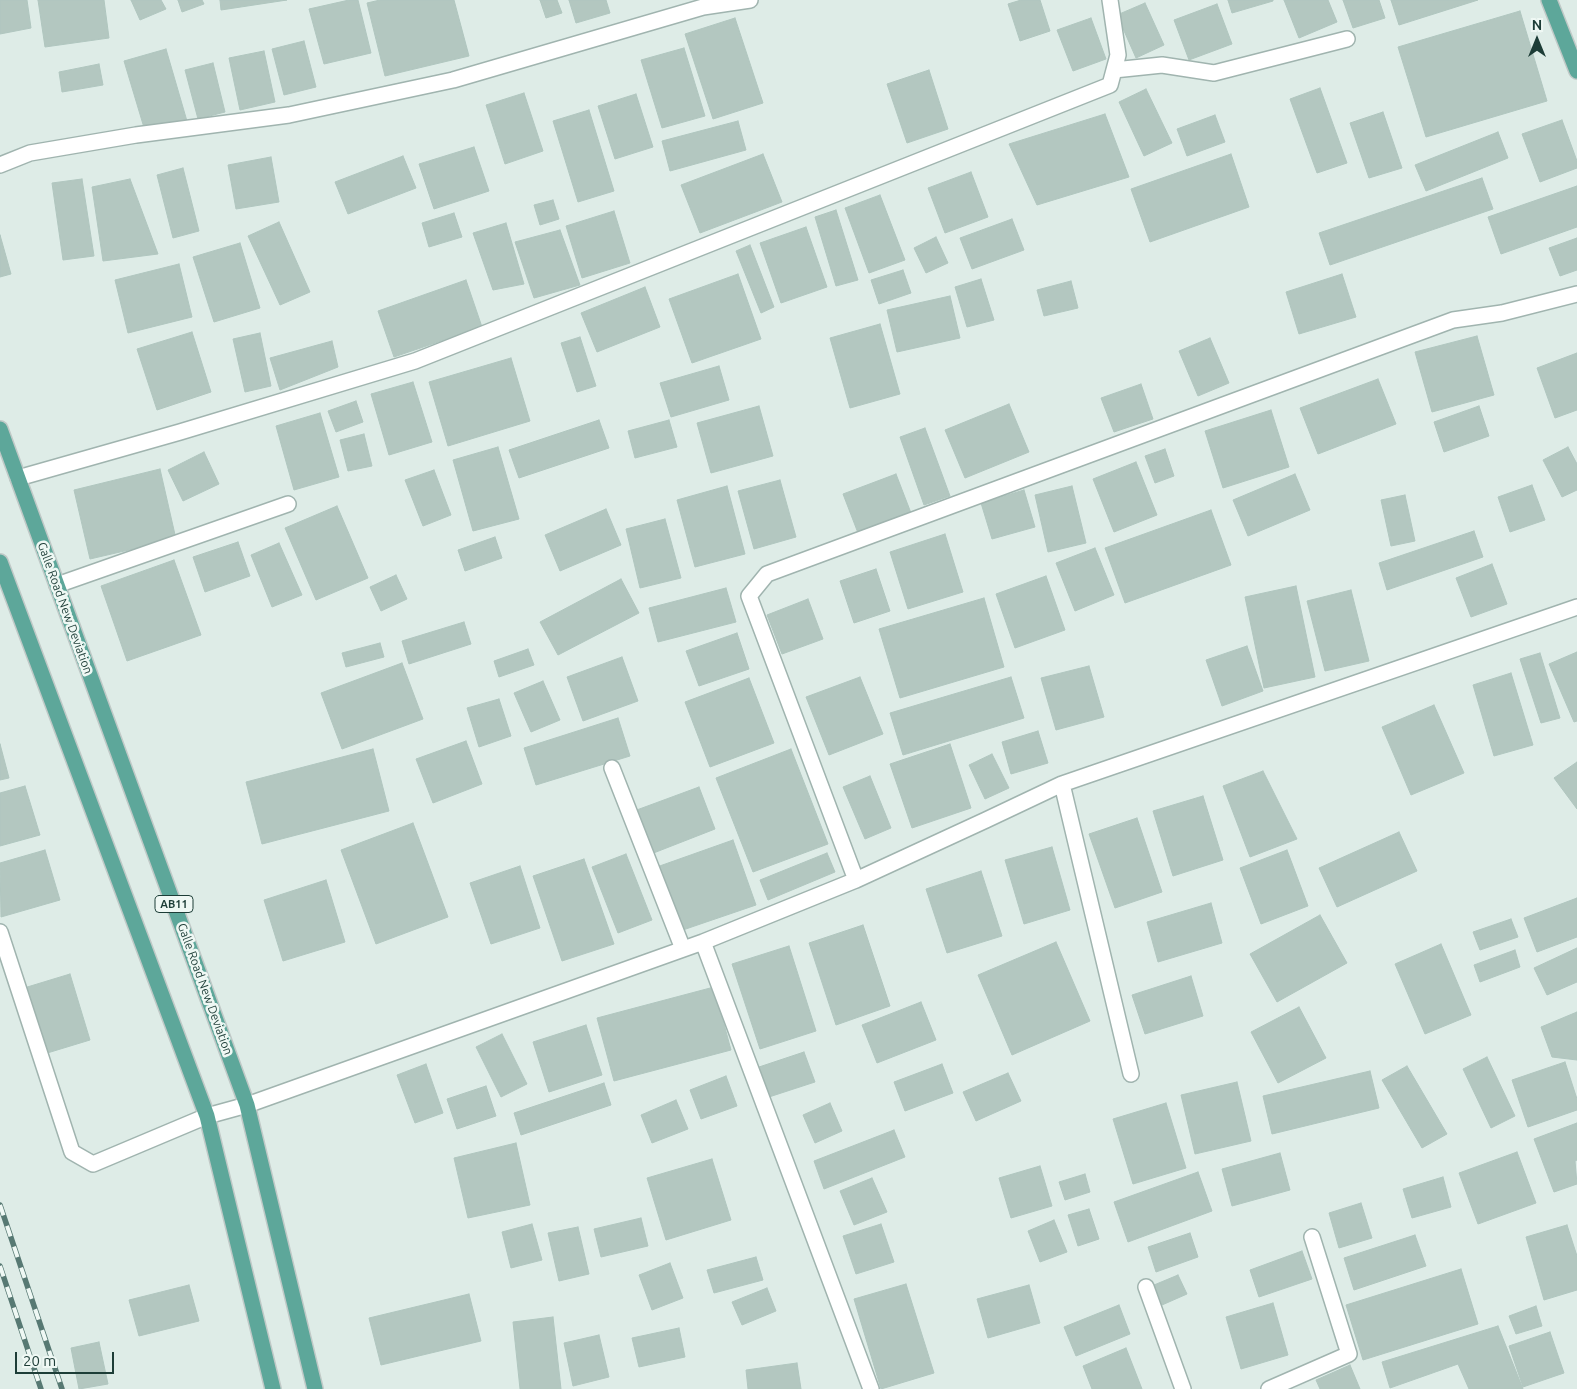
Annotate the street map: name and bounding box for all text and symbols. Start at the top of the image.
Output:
north arrow [1512,15,1562,65]
text: N [1532,17,1542,33]
street label: Galle Road New Deviation [34,540,96,676]
road number: AB11 [155,896,193,912]
street label: Galle Road New Deviation [174,921,236,1057]
scale bar [18,1342,116,1374]
text: 20 m [23,1352,56,1369]

